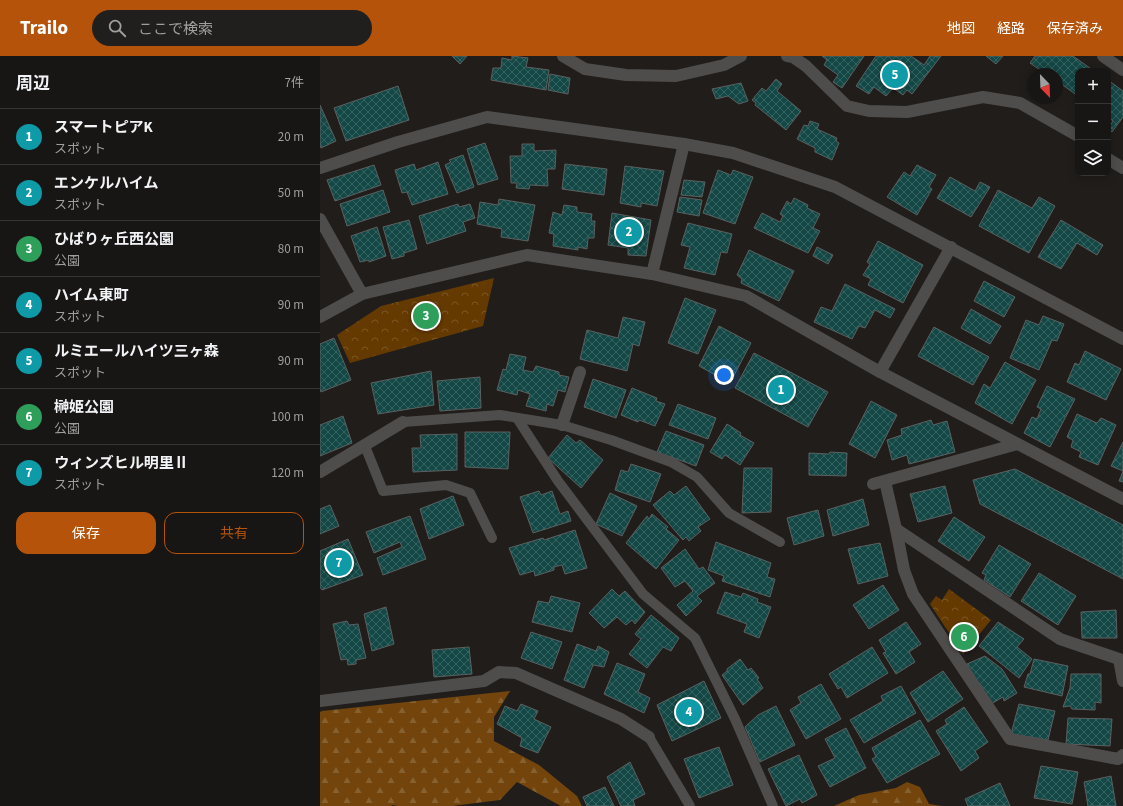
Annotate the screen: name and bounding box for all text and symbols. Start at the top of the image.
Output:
search box [92,10,372,46]
text: Trailo [20,15,68,42]
icon: search [106,17,128,39]
text: ここで検索 [138,19,213,40]
text: 地図 [947,19,975,39]
text: 経路 [997,19,1025,39]
text: 保存済み [1047,19,1103,39]
pin: 5 [882,60,908,90]
north arrow [1027,68,1063,104]
map controls [1075,68,1111,176]
button: + [1075,68,1111,104]
text: 周辺 [16,72,50,96]
text: 7件 [285,74,304,92]
button: − [1075,104,1111,140]
text: スマートピアK [54,117,153,138]
text: 1 [26,128,32,146]
text: 20 m [278,128,304,146]
text: スポット [54,140,106,158]
button: layers [1075,140,1111,176]
text: エンケルハイム [54,173,158,194]
text: 2 [26,184,32,202]
text: 50 m [278,184,304,202]
text: スポット [54,196,106,214]
pin: 2 [616,217,642,247]
text: ひばりヶ丘西公園 [54,229,174,250]
text: 3 [26,240,32,258]
text: 80 m [278,240,304,258]
text: 公園 [54,252,80,270]
text: ハイム東町 [54,285,128,306]
text: 4 [26,296,32,314]
text: 90 m [278,296,304,314]
pin: 3 [413,301,439,331]
text: スポット [54,308,106,326]
text: ルミエールハイツ三ヶ森 [54,341,219,362]
text: 5 [26,352,32,370]
text: 90 m [278,352,304,370]
text: スポット [54,364,106,382]
your location [714,365,734,385]
pin: 1 [768,375,794,405]
text: 榊姫公園 [54,397,114,418]
text: 6 [26,408,32,426]
text: 100 m [271,408,304,426]
text: 公園 [54,420,80,438]
text: ウィンズヒル明里Ⅱ [54,453,189,474]
text: 7 [26,464,32,482]
text: 120 m [271,464,304,482]
text: スポット [54,476,106,494]
button: 保存 [16,512,156,554]
button: 共有 [164,512,304,554]
pin: 7 [326,548,352,578]
pin: 6 [951,622,977,652]
pin: 4 [676,697,702,727]

